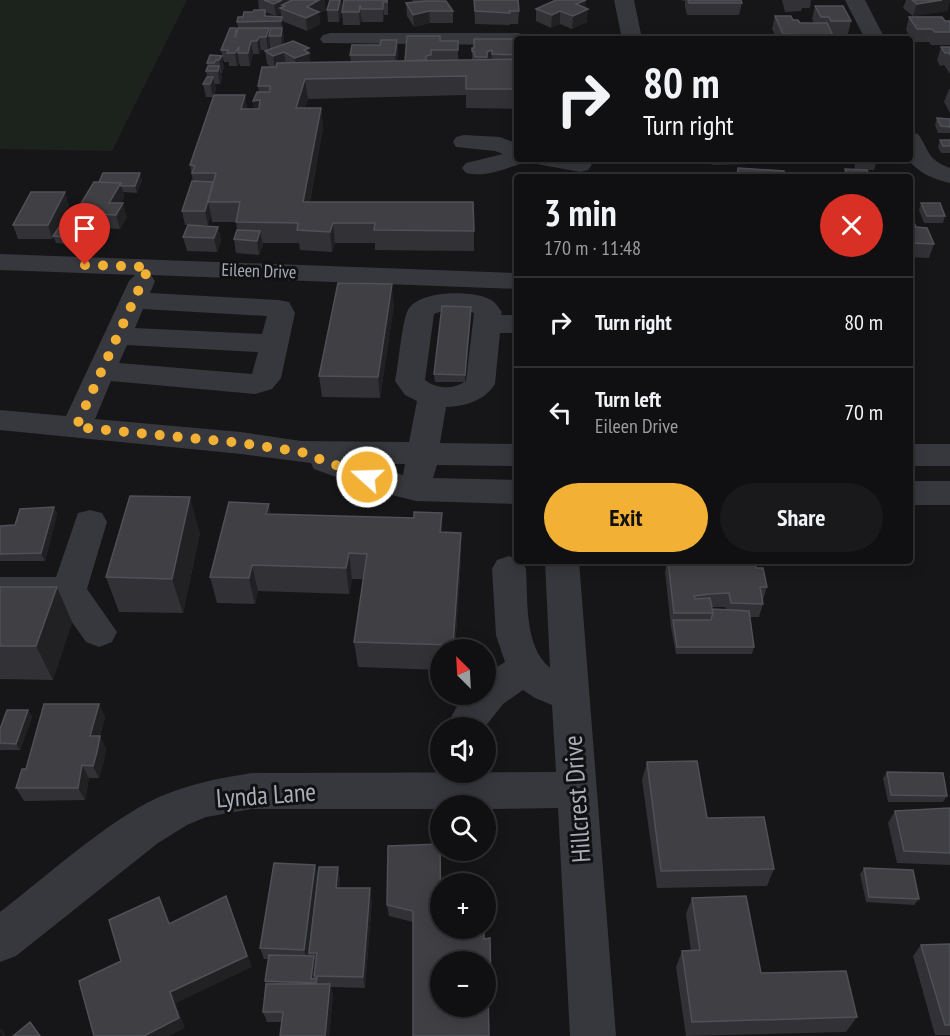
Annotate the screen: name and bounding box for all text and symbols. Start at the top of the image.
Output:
text: 80 m [643,55,720,110]
icon: right [544,60,622,138]
text: Turn right [643,108,734,142]
text: 3 min [544,189,617,236]
button: close [820,194,883,257]
pin [59,203,110,265]
icon: arrive [68,212,101,245]
text: 170 m · 11:48 [544,235,641,261]
street label: Eileen Drive [221,258,297,283]
icon: right [544,306,577,339]
text: Turn right [595,308,672,336]
text: 80 m [844,308,883,336]
text: Turn left [595,385,661,413]
icon: left [544,396,577,429]
text: 70 m [844,398,883,426]
text: Eileen Drive [595,413,678,439]
position arrow [335,445,399,509]
button: Exit [544,483,708,552]
button: Share [720,483,883,552]
north arrow [430,639,496,705]
map controls [430,639,496,1017]
button: sound [430,717,496,783]
street label: Hillcrest Drive [556,734,597,864]
street label: Lynda Lane [215,775,317,814]
button: search [430,795,496,861]
button: + [430,873,496,939]
button: − [430,951,496,1017]

